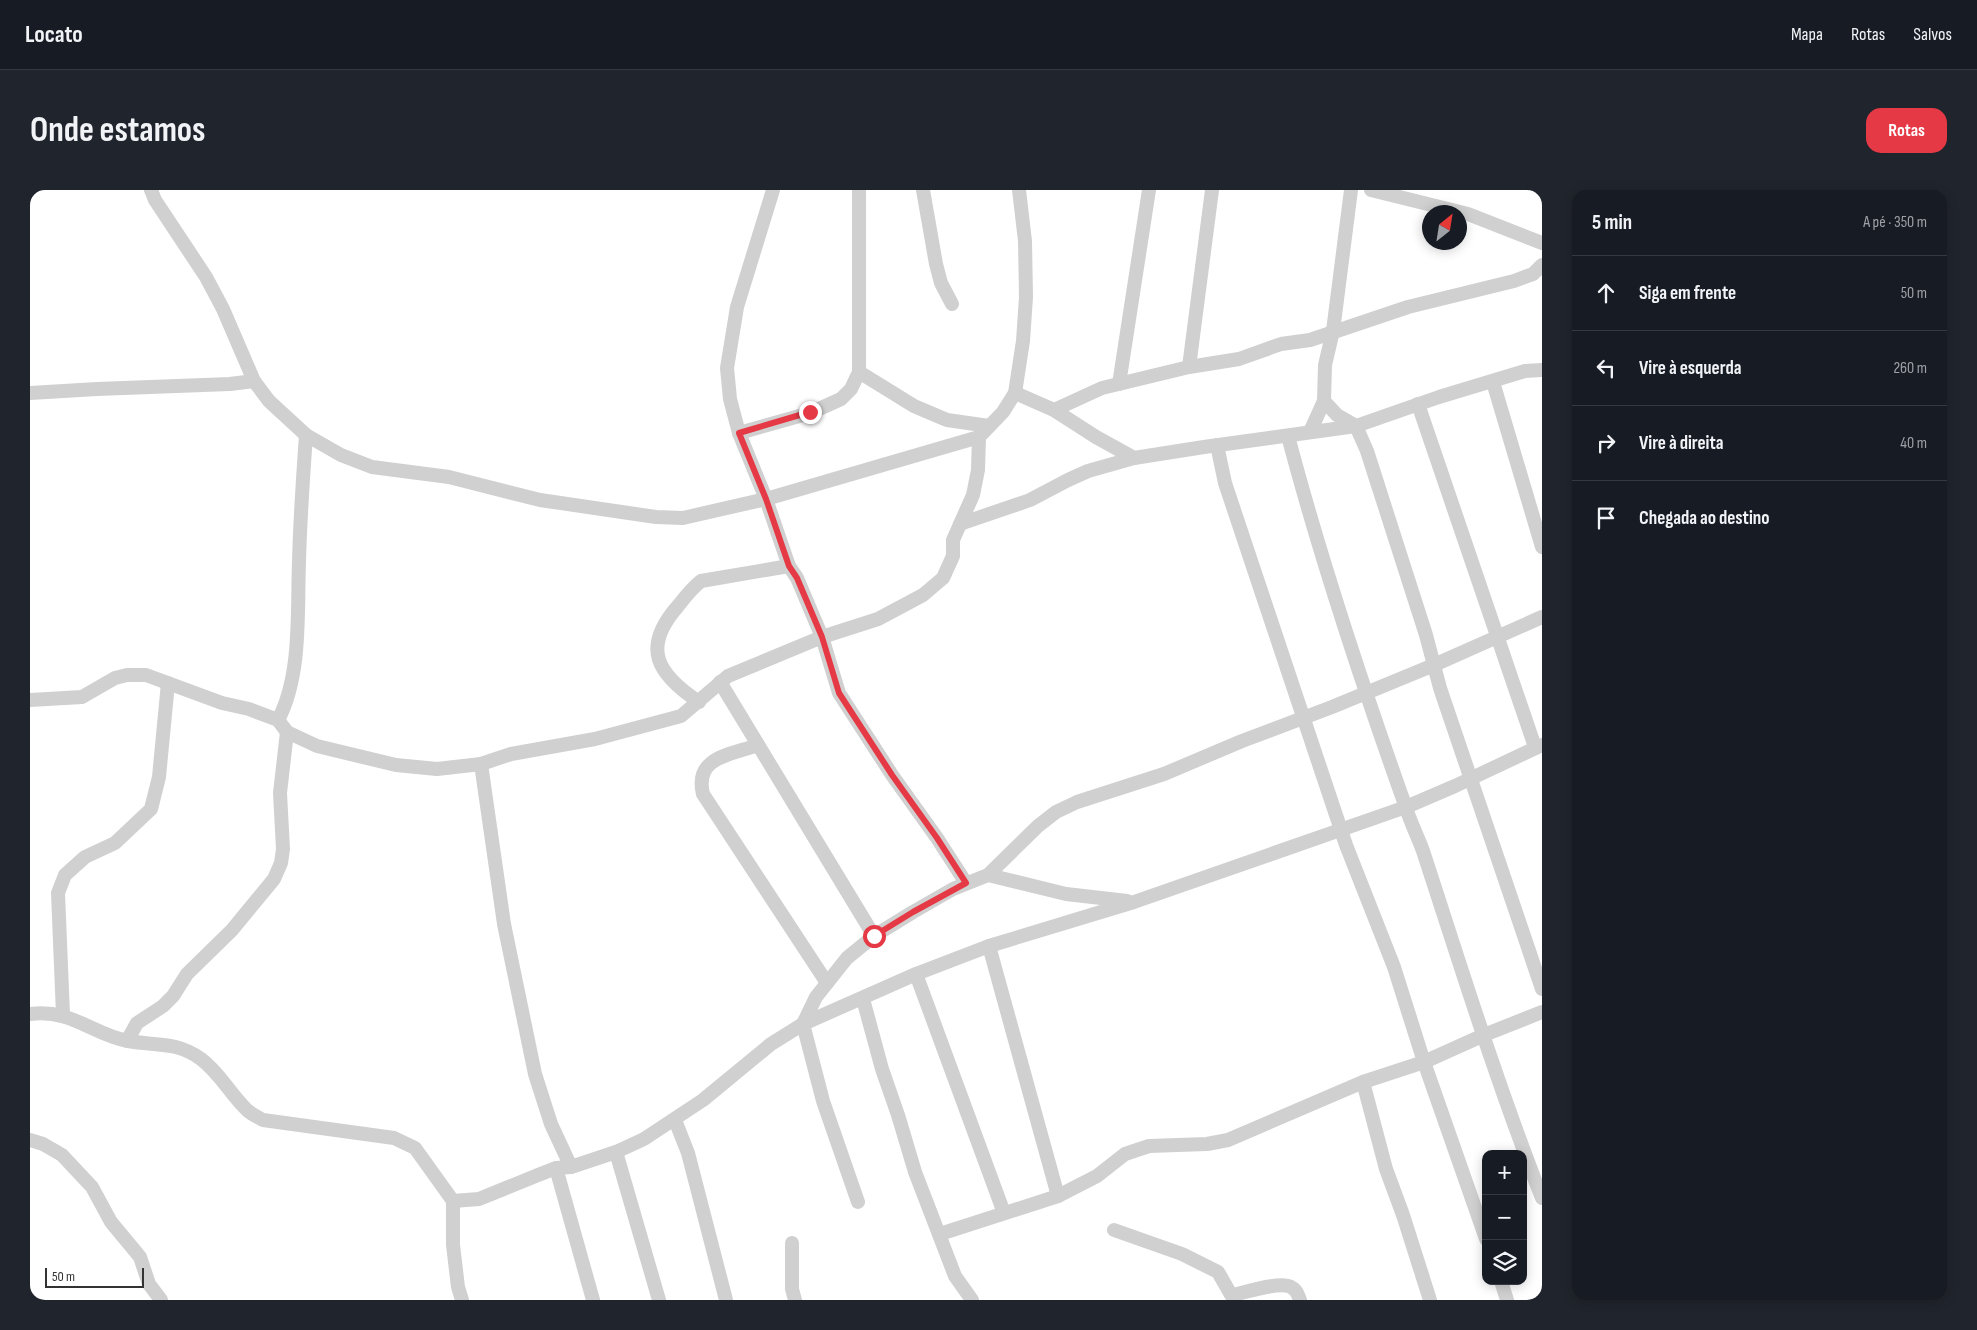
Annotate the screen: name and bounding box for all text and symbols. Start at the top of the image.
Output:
text: Locato [25,20,83,49]
text: Mapa [1791,24,1823,45]
text: Rotas [1851,24,1885,45]
text: Salvos [1913,24,1952,45]
button: Rotas [1866,108,1947,153]
text: Onde estamos [30,109,206,152]
north arrow [1422,205,1467,250]
text: 5 min [1592,210,1632,235]
text: A pé · 350 m [1863,213,1927,232]
icon: ahead [1592,279,1620,307]
text: Siga em frente [1639,282,1736,305]
text: 50 m [1901,284,1927,303]
icon: left [1592,354,1620,382]
text: Vire à esquerda [1639,357,1741,380]
text: 260 m [1893,359,1927,378]
route end [799,401,822,424]
icon: right [1592,429,1620,457]
text: Vire à direita [1639,432,1723,455]
text: 40 m [1900,434,1927,453]
icon: arrive [1592,504,1620,532]
text: Chegada ao destino [1639,507,1769,530]
route start [863,925,886,948]
map controls [1482,1150,1527,1285]
button: + [1482,1150,1527,1195]
button: − [1482,1195,1527,1240]
button: layers [1482,1240,1527,1285]
scale bar [45,1265,144,1288]
text: 50 m [52,1268,75,1285]

